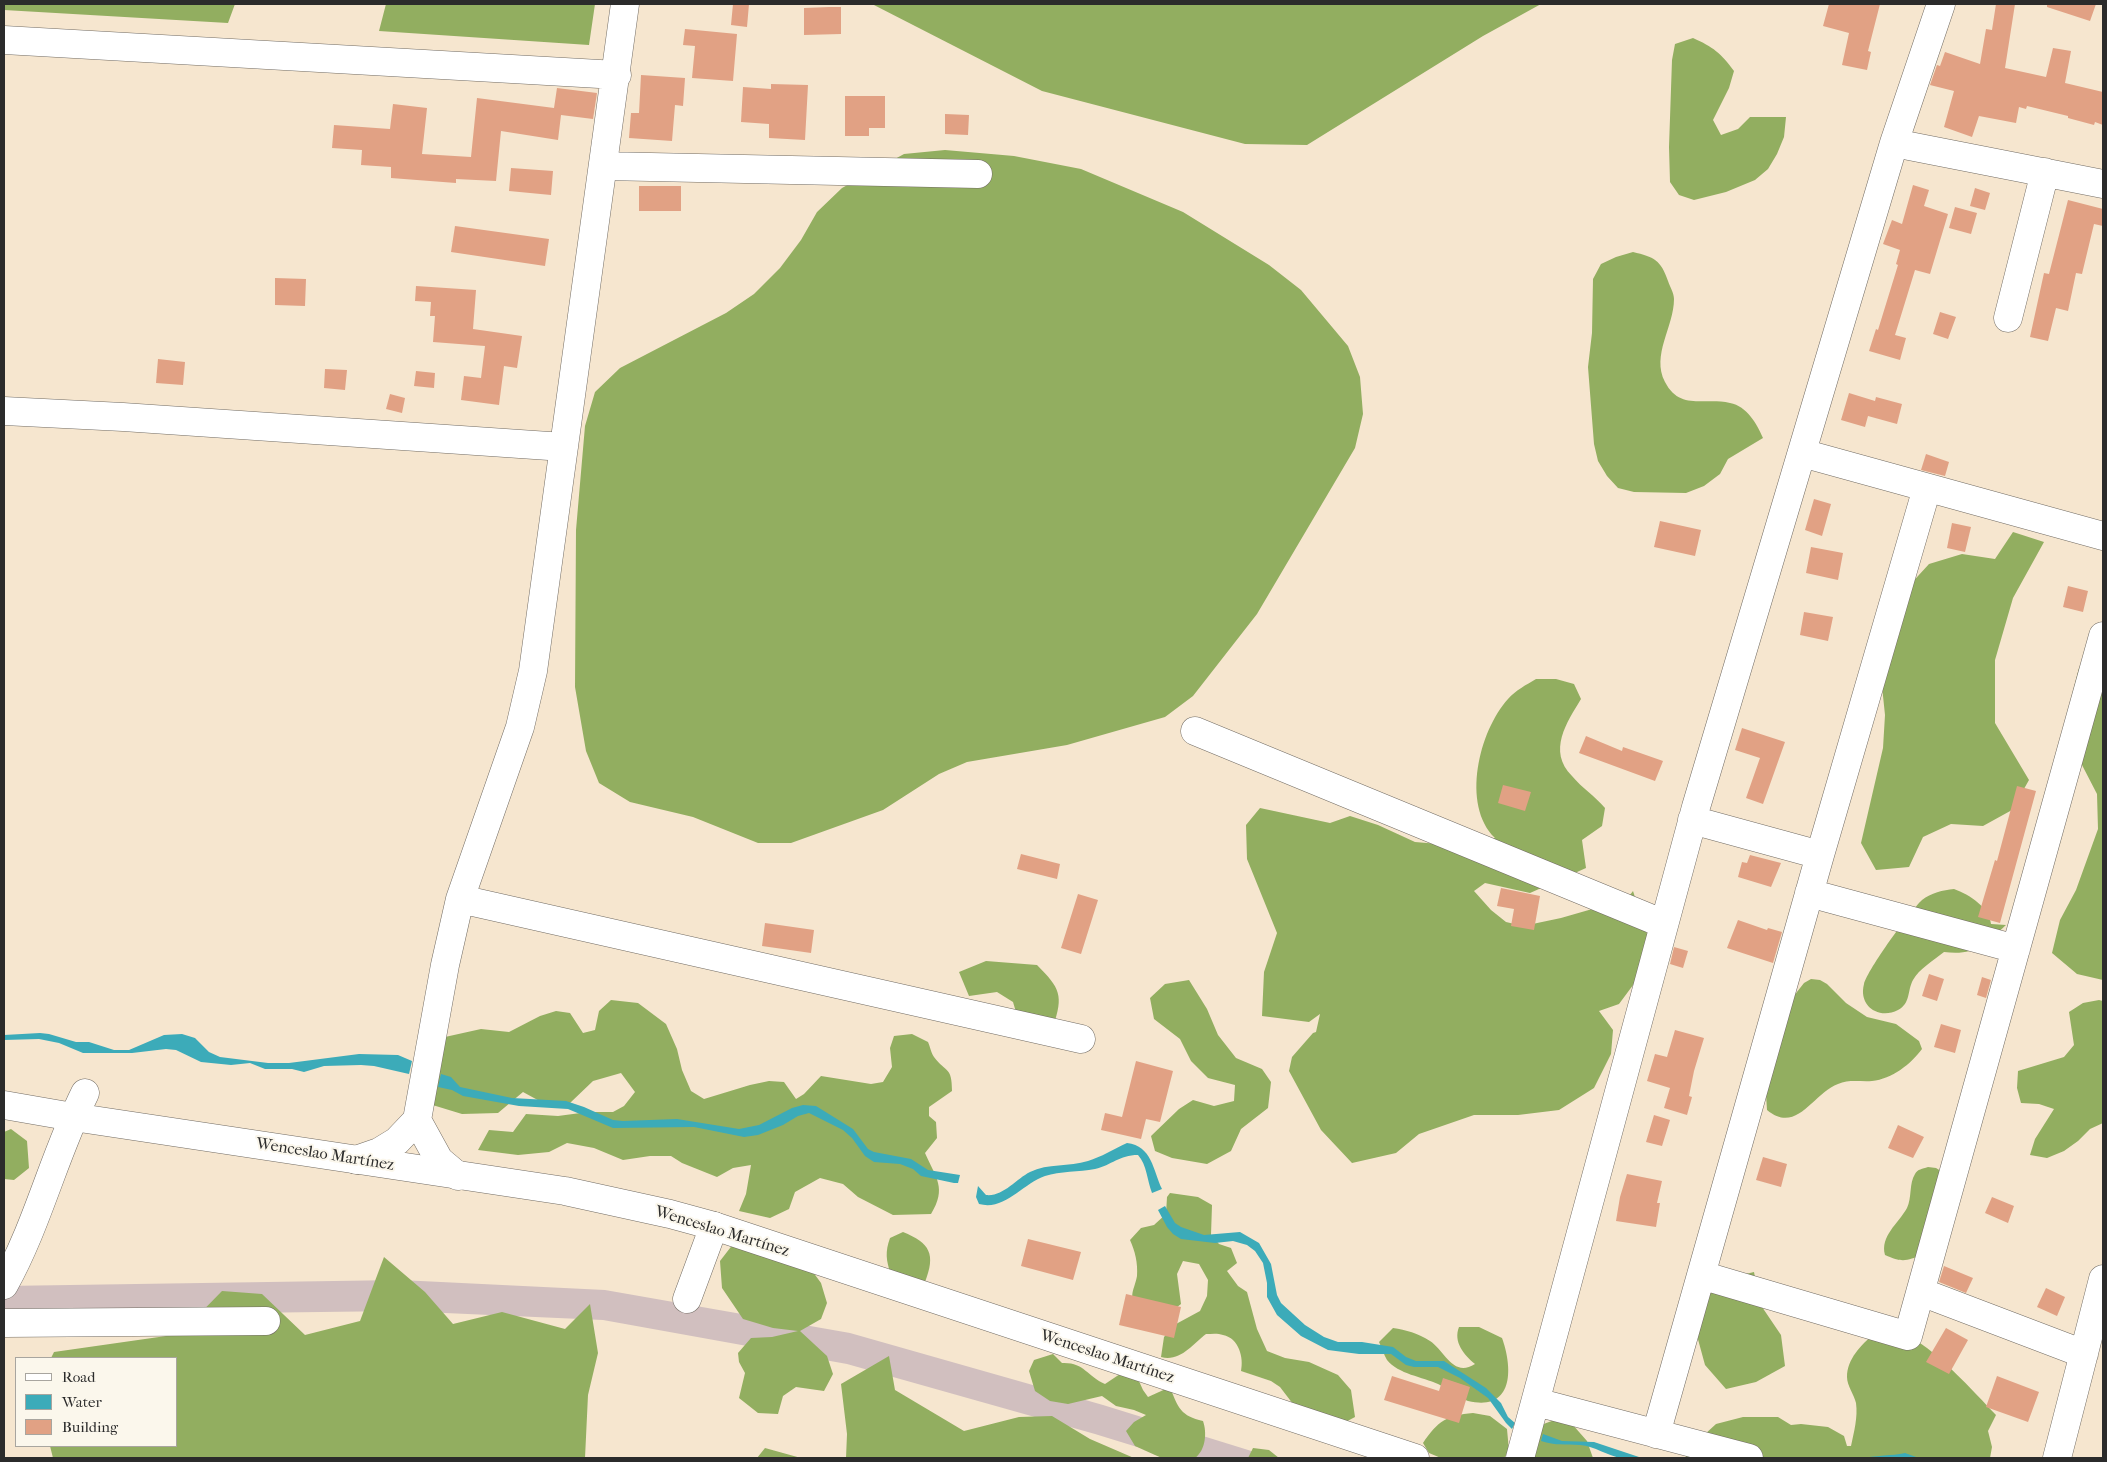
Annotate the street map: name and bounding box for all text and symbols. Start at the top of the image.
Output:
street label: Wenceslao Martínez [255,1135,395,1175]
street label: Wenceslao Martínez [652,1202,792,1262]
street label: Wenceslao Martínez [1038,1326,1176,1388]
legend [15,1357,178,1447]
text: Road [62,1368,95,1386]
text: Water [62,1393,102,1411]
text: Building [62,1418,118,1436]

